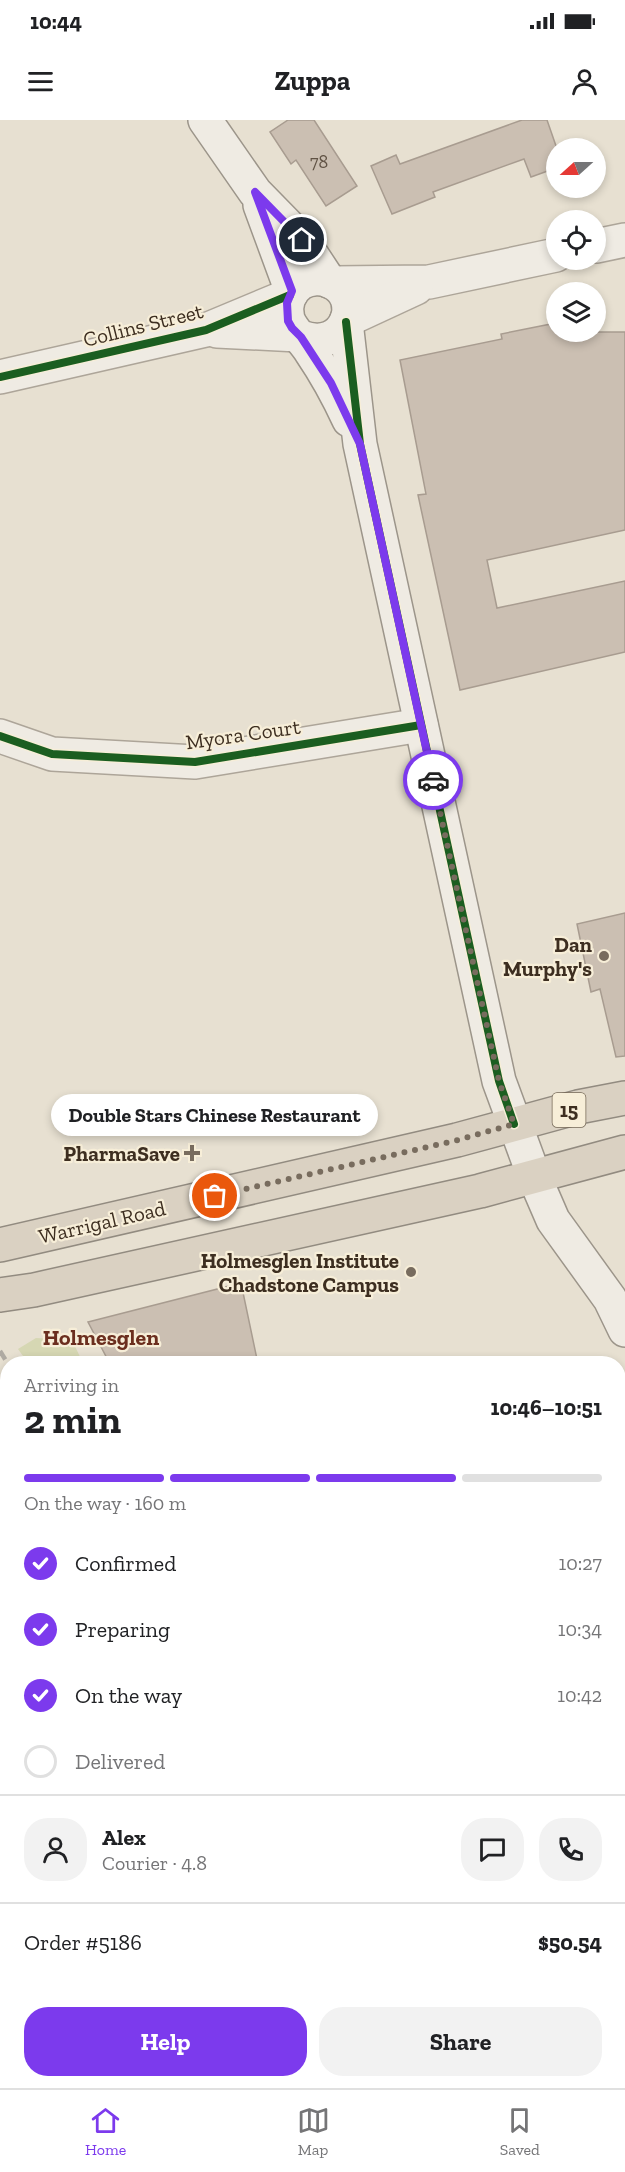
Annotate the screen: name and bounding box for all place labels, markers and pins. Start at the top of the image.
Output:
pin [276,214,327,265]
place label: Dan Murphy's [503,932,593,981]
marker: Dan Murphy's [597,949,611,963]
callout: Double Stars Chinese Restaurant [52,1094,378,1136]
place label: PharmaSave [64,1141,180,1166]
marker: PharmaSave [185,1146,199,1160]
pin [189,1170,240,1221]
place label: Holmesglen Institute Chadstone Campus [201,1248,399,1297]
marker: Holmesglen Institute Chadstone Campus [404,1265,418,1279]

